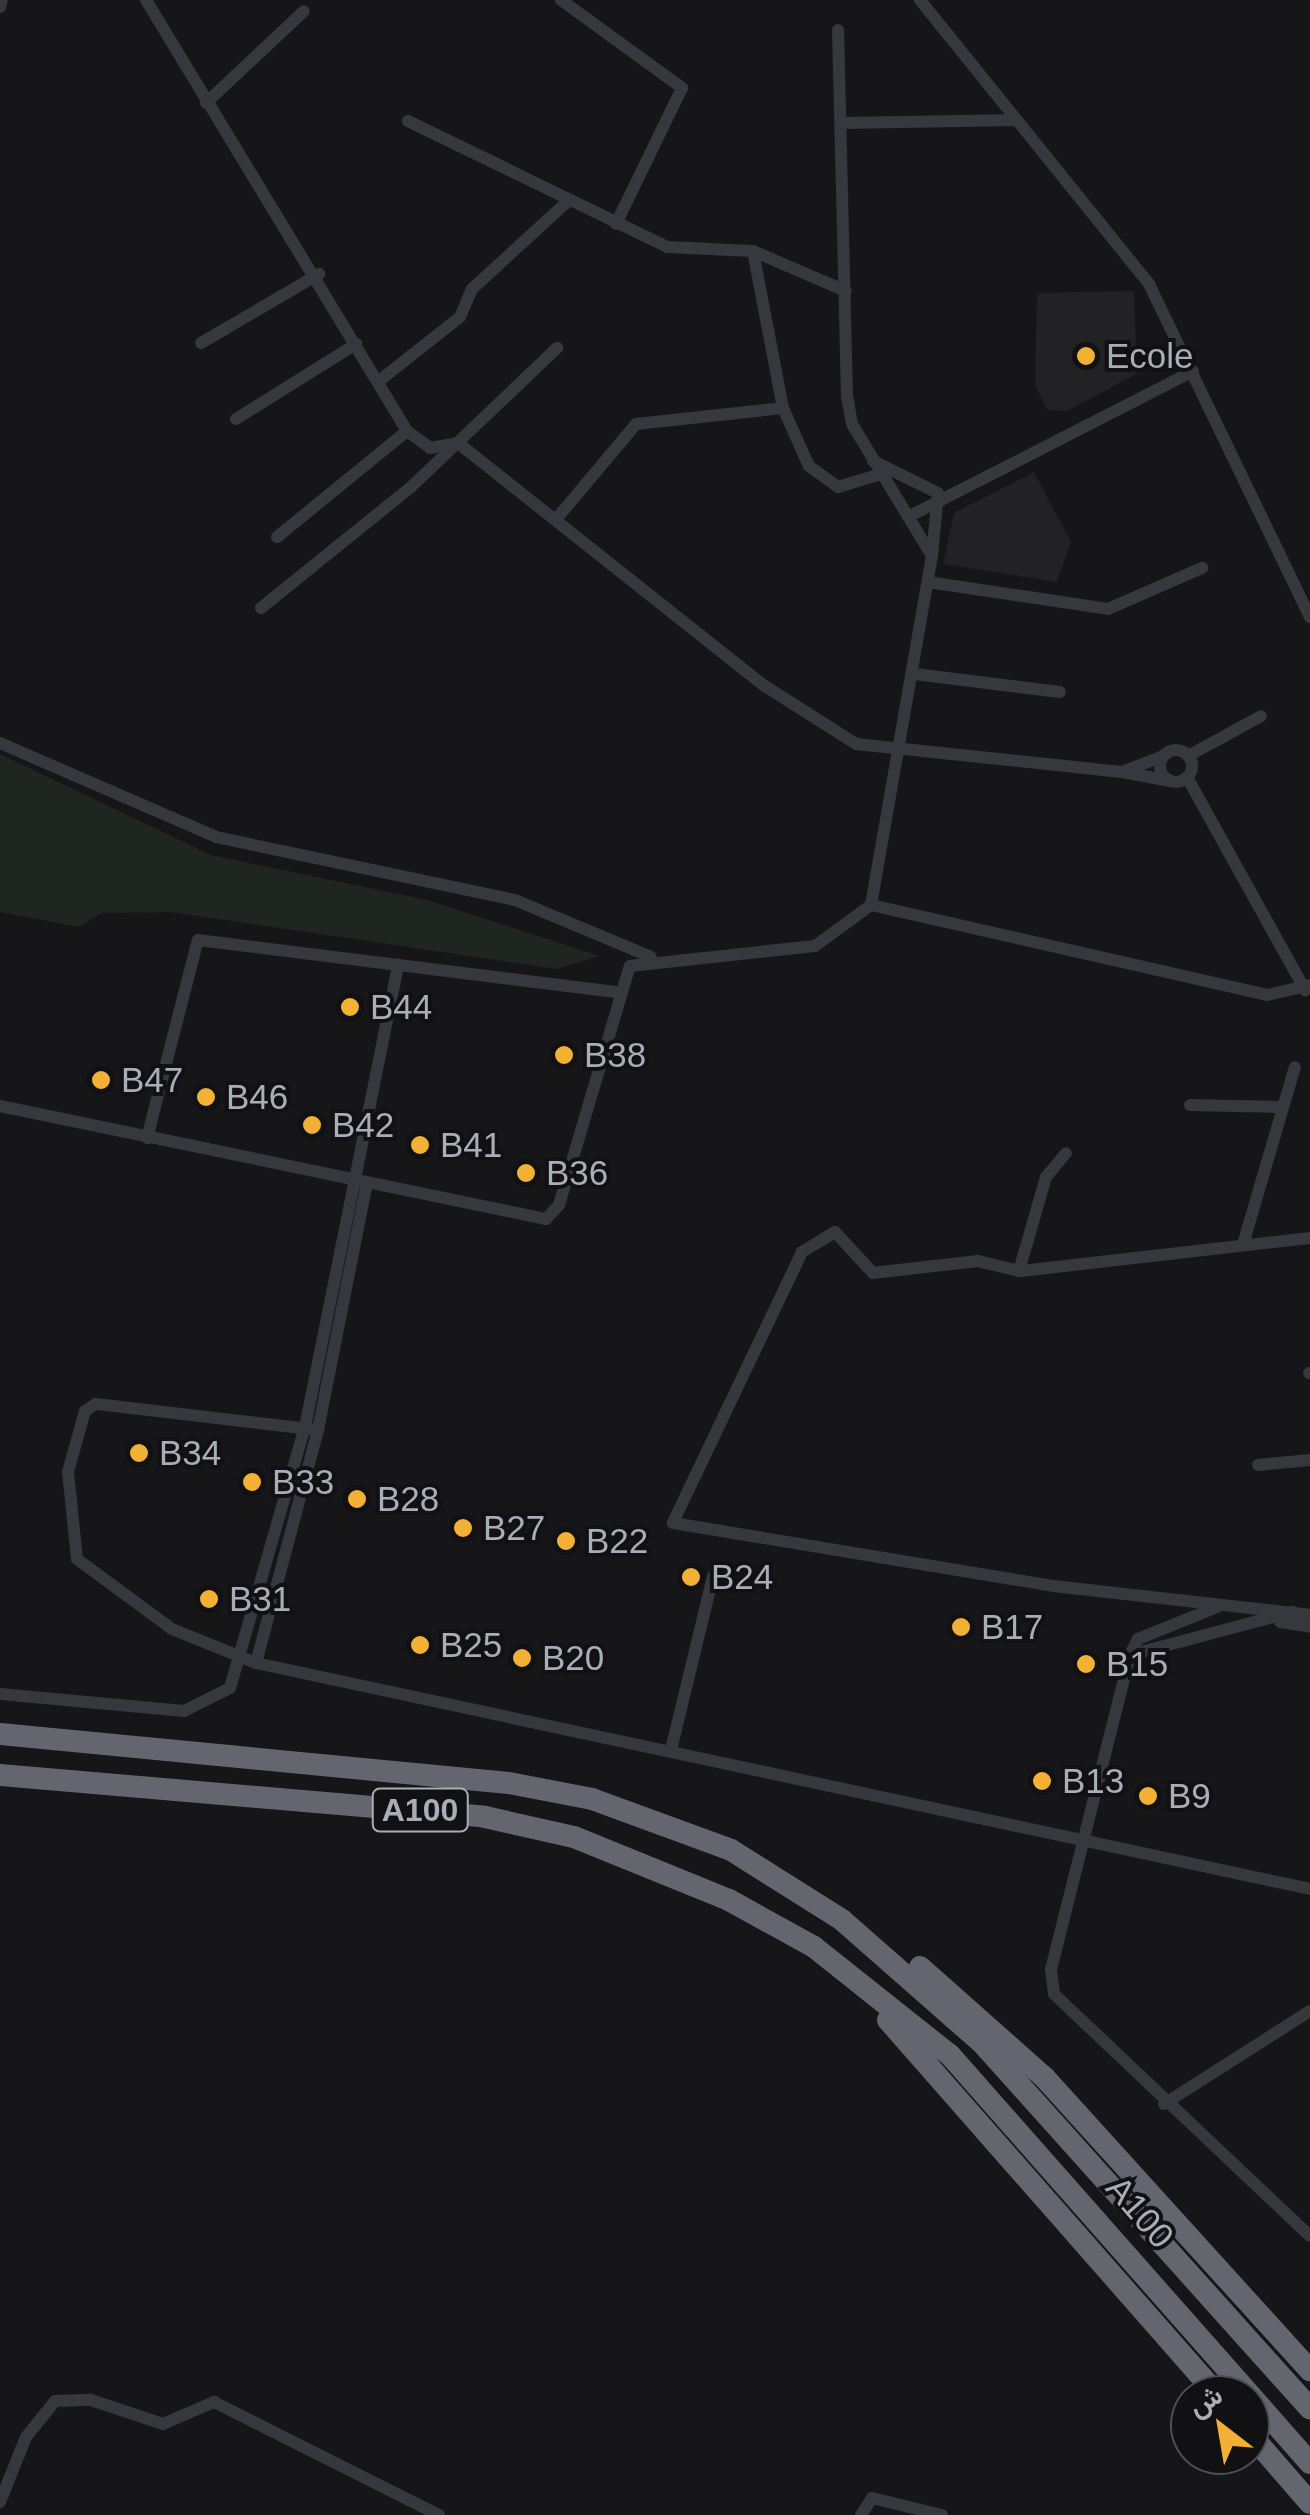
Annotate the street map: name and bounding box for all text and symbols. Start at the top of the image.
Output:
place label: Ecole [1106,335,1194,377]
marker: Ecole [1075,345,1097,367]
place label: B44 [370,986,432,1028]
marker: B44 [339,996,361,1018]
place label: B38 [584,1034,646,1076]
marker: B38 [553,1044,575,1066]
place label: B47 [121,1059,183,1101]
marker: B47 [90,1069,112,1091]
place label: B46 [226,1076,288,1118]
marker: B46 [195,1086,217,1108]
place label: B42 [332,1104,394,1146]
marker: B42 [301,1114,323,1136]
place label: B41 [440,1124,502,1166]
marker: B41 [409,1134,431,1156]
place label: B36 [546,1152,608,1194]
marker: B36 [515,1162,537,1184]
place label: B34 [159,1432,221,1474]
marker: B34 [128,1442,150,1464]
place label: B33 [272,1461,334,1503]
marker: B33 [241,1471,263,1493]
place label: B28 [377,1478,439,1520]
marker: B28 [346,1488,368,1510]
place label: B27 [483,1507,545,1549]
marker: B27 [452,1517,474,1539]
place label: B22 [586,1520,648,1562]
marker: B22 [555,1530,577,1552]
place label: B24 [711,1556,773,1598]
marker: B24 [680,1566,702,1588]
place label: B31 [229,1578,291,1620]
marker: B31 [198,1588,220,1610]
place label: B17 [981,1606,1043,1648]
marker: B17 [950,1616,972,1638]
place label: B25 [440,1624,502,1666]
marker: B25 [409,1634,431,1656]
place label: B20 [542,1637,604,1679]
place label: B15 [1106,1643,1168,1685]
marker: B20 [511,1647,533,1669]
marker: B15 [1075,1653,1097,1675]
place label: B13 [1062,1760,1124,1802]
marker: B13 [1031,1770,1053,1792]
place label: B9 [1168,1775,1211,1817]
road number: A100 [370,1783,470,1837]
marker: B9 [1137,1785,1159,1807]
street label: A100 [1097,2167,1183,2257]
north arrow [1170,2375,1270,2475]
text: ش [1183,2379,1228,2423]

